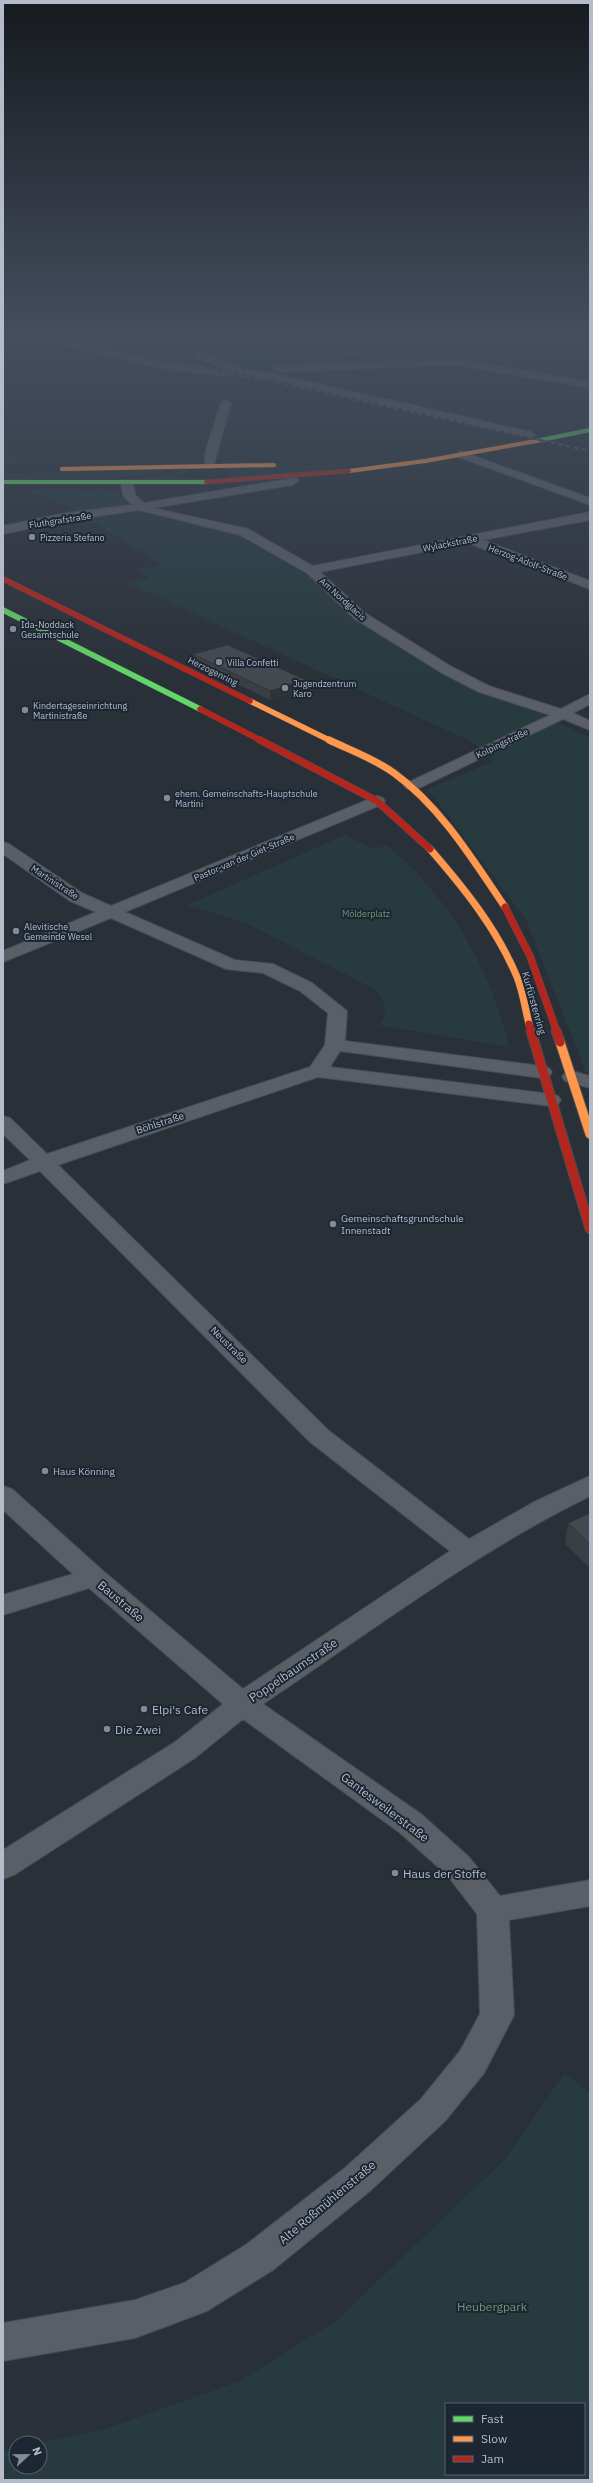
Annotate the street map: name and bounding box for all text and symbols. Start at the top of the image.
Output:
street label: Fluthgrafstraße [28,510,92,530]
marker: Pizzeria Stefano [27,532,37,542]
place label: Pizzeria Stefano [40,532,105,543]
street label: Wylackstraße [422,532,478,554]
street label: Herzog-Adolf-Straße [487,542,569,582]
street label: Am Nordglacis [317,575,369,623]
place label: Ida-Noddack Gesamtschule [21,619,79,640]
marker: Ida-Noddack Gesamtschule [8,624,18,634]
street label: Herzogenring [186,654,240,688]
marker: Villa Confetti [214,657,224,667]
place label: Villa Confetti [227,657,279,668]
place label: Jugendzentrum Karo [293,678,356,699]
marker: Jugendzentrum Karo [280,683,290,693]
place label: Kindertageseinrichtung Martinistraße [33,700,127,721]
marker: Kindertageseinrichtung Martinistraße [20,705,30,715]
street label: Kolpingstraße [474,726,530,760]
place label: ehem. Gemeinschafts-Hauptschule Martini [175,788,318,809]
marker: ehem. Gemeinschafts-Hauptschule Martini [162,793,172,803]
street label: Pastor-van der Giet-Straße [192,831,296,883]
street label: Martinistraße [29,863,81,901]
park label: Mölderplatz [342,908,390,919]
place label: Alevitische Gemeinde Wesel [24,921,93,942]
marker: Alevitische Gemeinde Wesel [11,926,21,936]
street label: Kurfürstenring [519,970,549,1037]
street label: Böhlstraße [134,1109,186,1137]
place label: Gemeinschaftsgrundschule Innenstadt [341,1212,464,1237]
marker: Gemeinschaftsgrundschule Innenstadt [328,1219,338,1229]
street label: Neustraße [208,1324,251,1367]
place label: Haus Könning [53,1465,116,1478]
marker: Haus Könning [40,1466,50,1476]
street label: Baustraße [95,1577,148,1625]
street label: Poppelbaumstraße [246,1635,340,1705]
place label: Elpi's Cafe [152,1702,209,1717]
marker: Elpi's Cafe [139,1704,149,1714]
place label: Die Zwei [115,1722,161,1737]
marker: Die Zwei [102,1724,112,1734]
street label: Gantesweilerstraße [338,1769,432,1845]
place label: Haus der Stoffe [403,1866,487,1881]
marker: Haus der Stoffe [390,1868,400,1878]
street label: Alte Roßmühlenstraße [275,2157,379,2247]
park label: Heubergpark [457,2299,528,2314]
legend [445,2403,585,2475]
text: Fast [481,2411,504,2426]
text: Slow [481,2431,507,2446]
north arrow [8,2435,48,2475]
text: N [29,2445,45,2458]
text: Jam [481,2451,504,2466]

